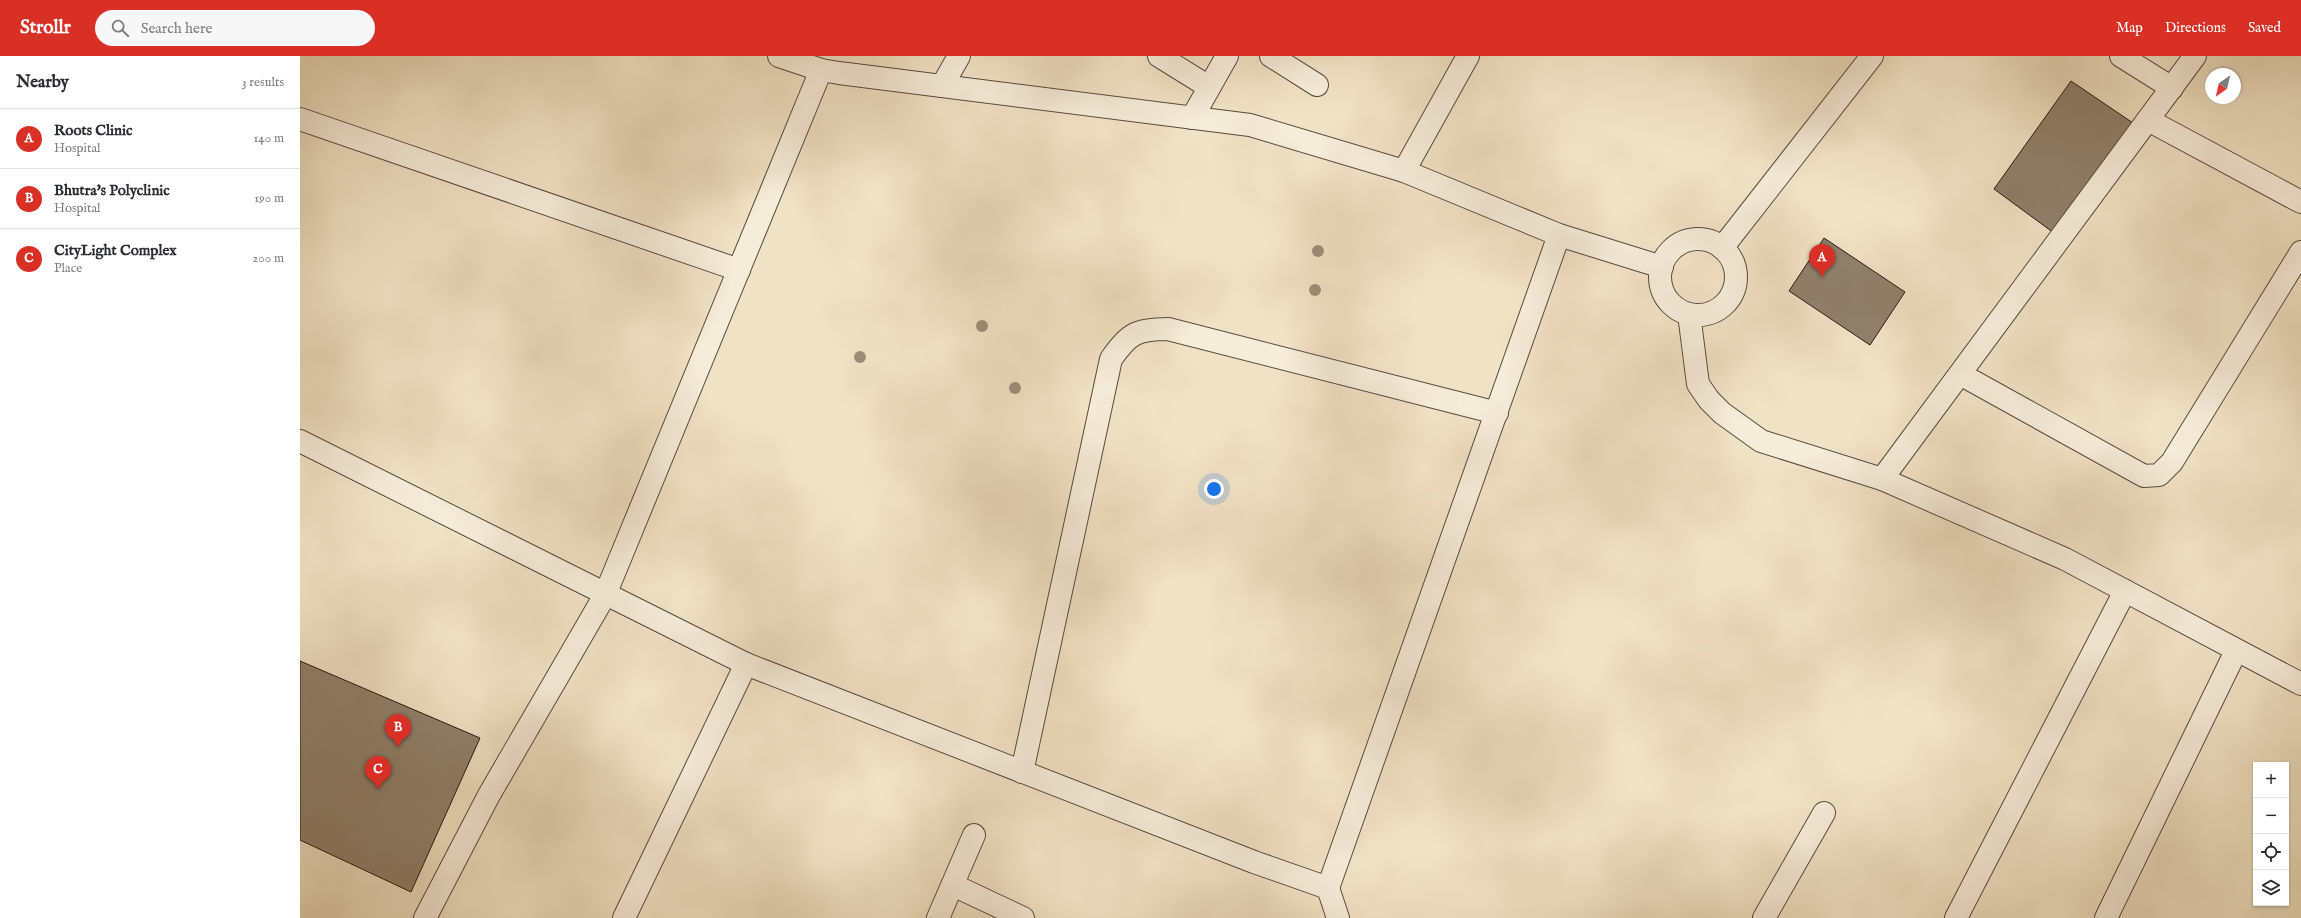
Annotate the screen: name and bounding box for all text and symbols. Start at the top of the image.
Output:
search box [95,10,375,46]
text: Strollr [20,16,71,40]
icon: search [109,17,131,39]
text: Search here [141,19,212,38]
text: Map [2116,19,2143,37]
text: Directions [2165,19,2226,37]
text: Saved [2248,19,2281,37]
north arrow [2205,68,2241,104]
text: Nearby [16,72,69,93]
text: 3 results [242,74,284,91]
text: Roots Clinic [54,121,132,140]
text: A [25,130,33,147]
text: 140 m [254,130,284,147]
text: Hospital [54,140,101,157]
text: Bhutra's Polyclinic [54,181,170,200]
text: B [25,190,33,207]
text: 190 m [254,190,284,207]
text: Hospital [54,200,101,217]
text: CityLight Complex [54,241,177,260]
pin: A [1809,244,1835,277]
text: C [24,250,34,267]
text: 200 m [252,250,284,267]
text: Place [54,260,82,277]
your location [1204,479,1224,499]
pin: B [385,714,411,747]
pin: C [365,756,391,789]
map controls [2253,762,2289,906]
button: + [2253,762,2289,798]
button: − [2253,798,2289,834]
button: locate [2253,834,2289,870]
button: layers [2253,870,2289,906]

